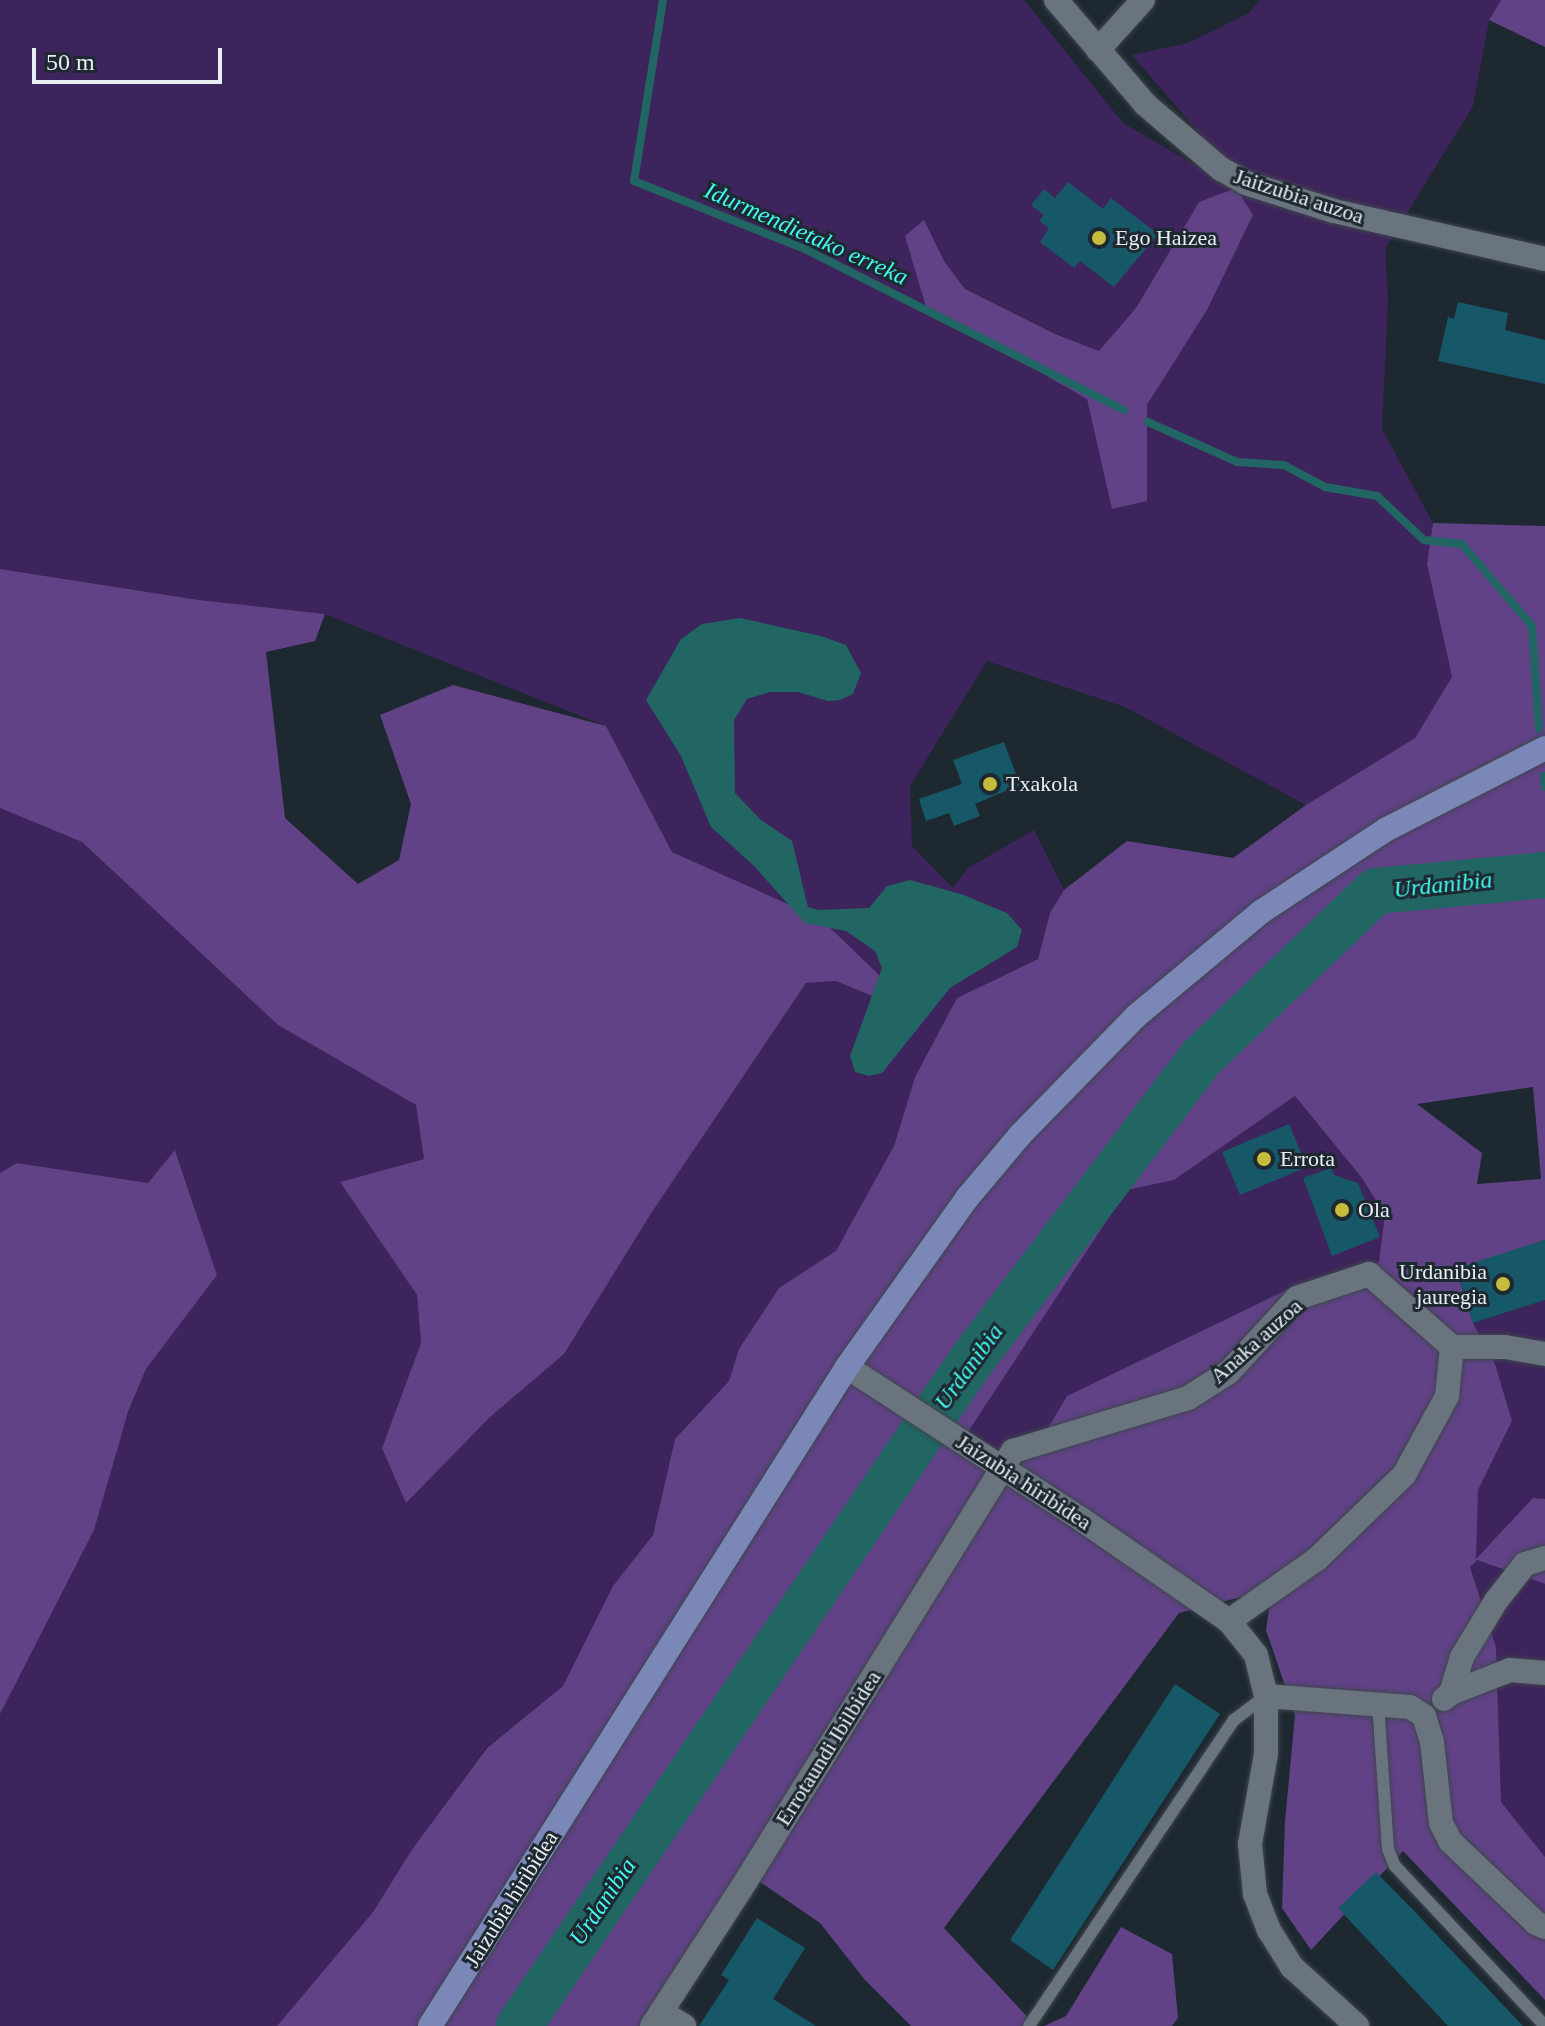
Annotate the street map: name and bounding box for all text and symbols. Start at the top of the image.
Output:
scale bar [36,32,226,82]
text: 50 m [46,49,95,75]
street label: Jaitzubia auzoa [1231,163,1367,229]
water label: Idurmendietako erreka [700,176,912,292]
place label: Ego Haizea [1115,225,1217,251]
marker: Ego Haizea [1090,229,1108,247]
place label: Txakola [1006,771,1078,797]
marker: Txakola [981,775,999,793]
water label: Urdanibia [1392,865,1494,905]
place label: Errota [1280,1146,1335,1172]
marker: Errota [1255,1150,1273,1168]
place label: Ola [1358,1197,1390,1223]
marker: Ola [1333,1201,1351,1219]
place label: Urdanibia jauregia [1399,1258,1487,1310]
marker: Urdanibia jauregia [1494,1275,1512,1293]
street label: Anaka auzoa [1205,1293,1307,1389]
water label: Urdanibia [928,1318,1010,1416]
street label: Jaizubia hiribidea [951,1429,1097,1535]
street label: Errotaundi Ibilbidea [770,1666,886,1830]
street label: Jaizubia hiribidea [459,1826,563,1972]
water label: Urdanibia [563,1853,643,1951]

